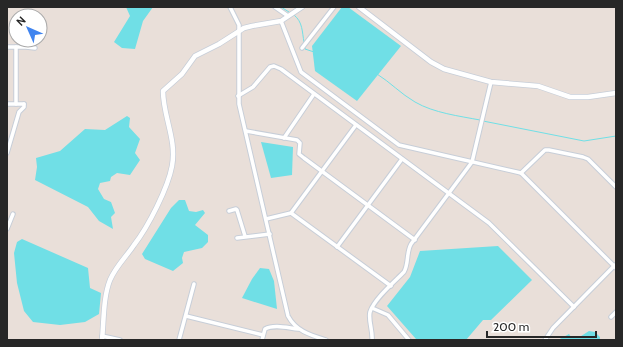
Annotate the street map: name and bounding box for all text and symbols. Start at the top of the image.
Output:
north arrow [8,8,48,48]
text: N [13,13,29,29]
scale bar [487,313,596,339]
text: 200 m [493,319,529,334]

